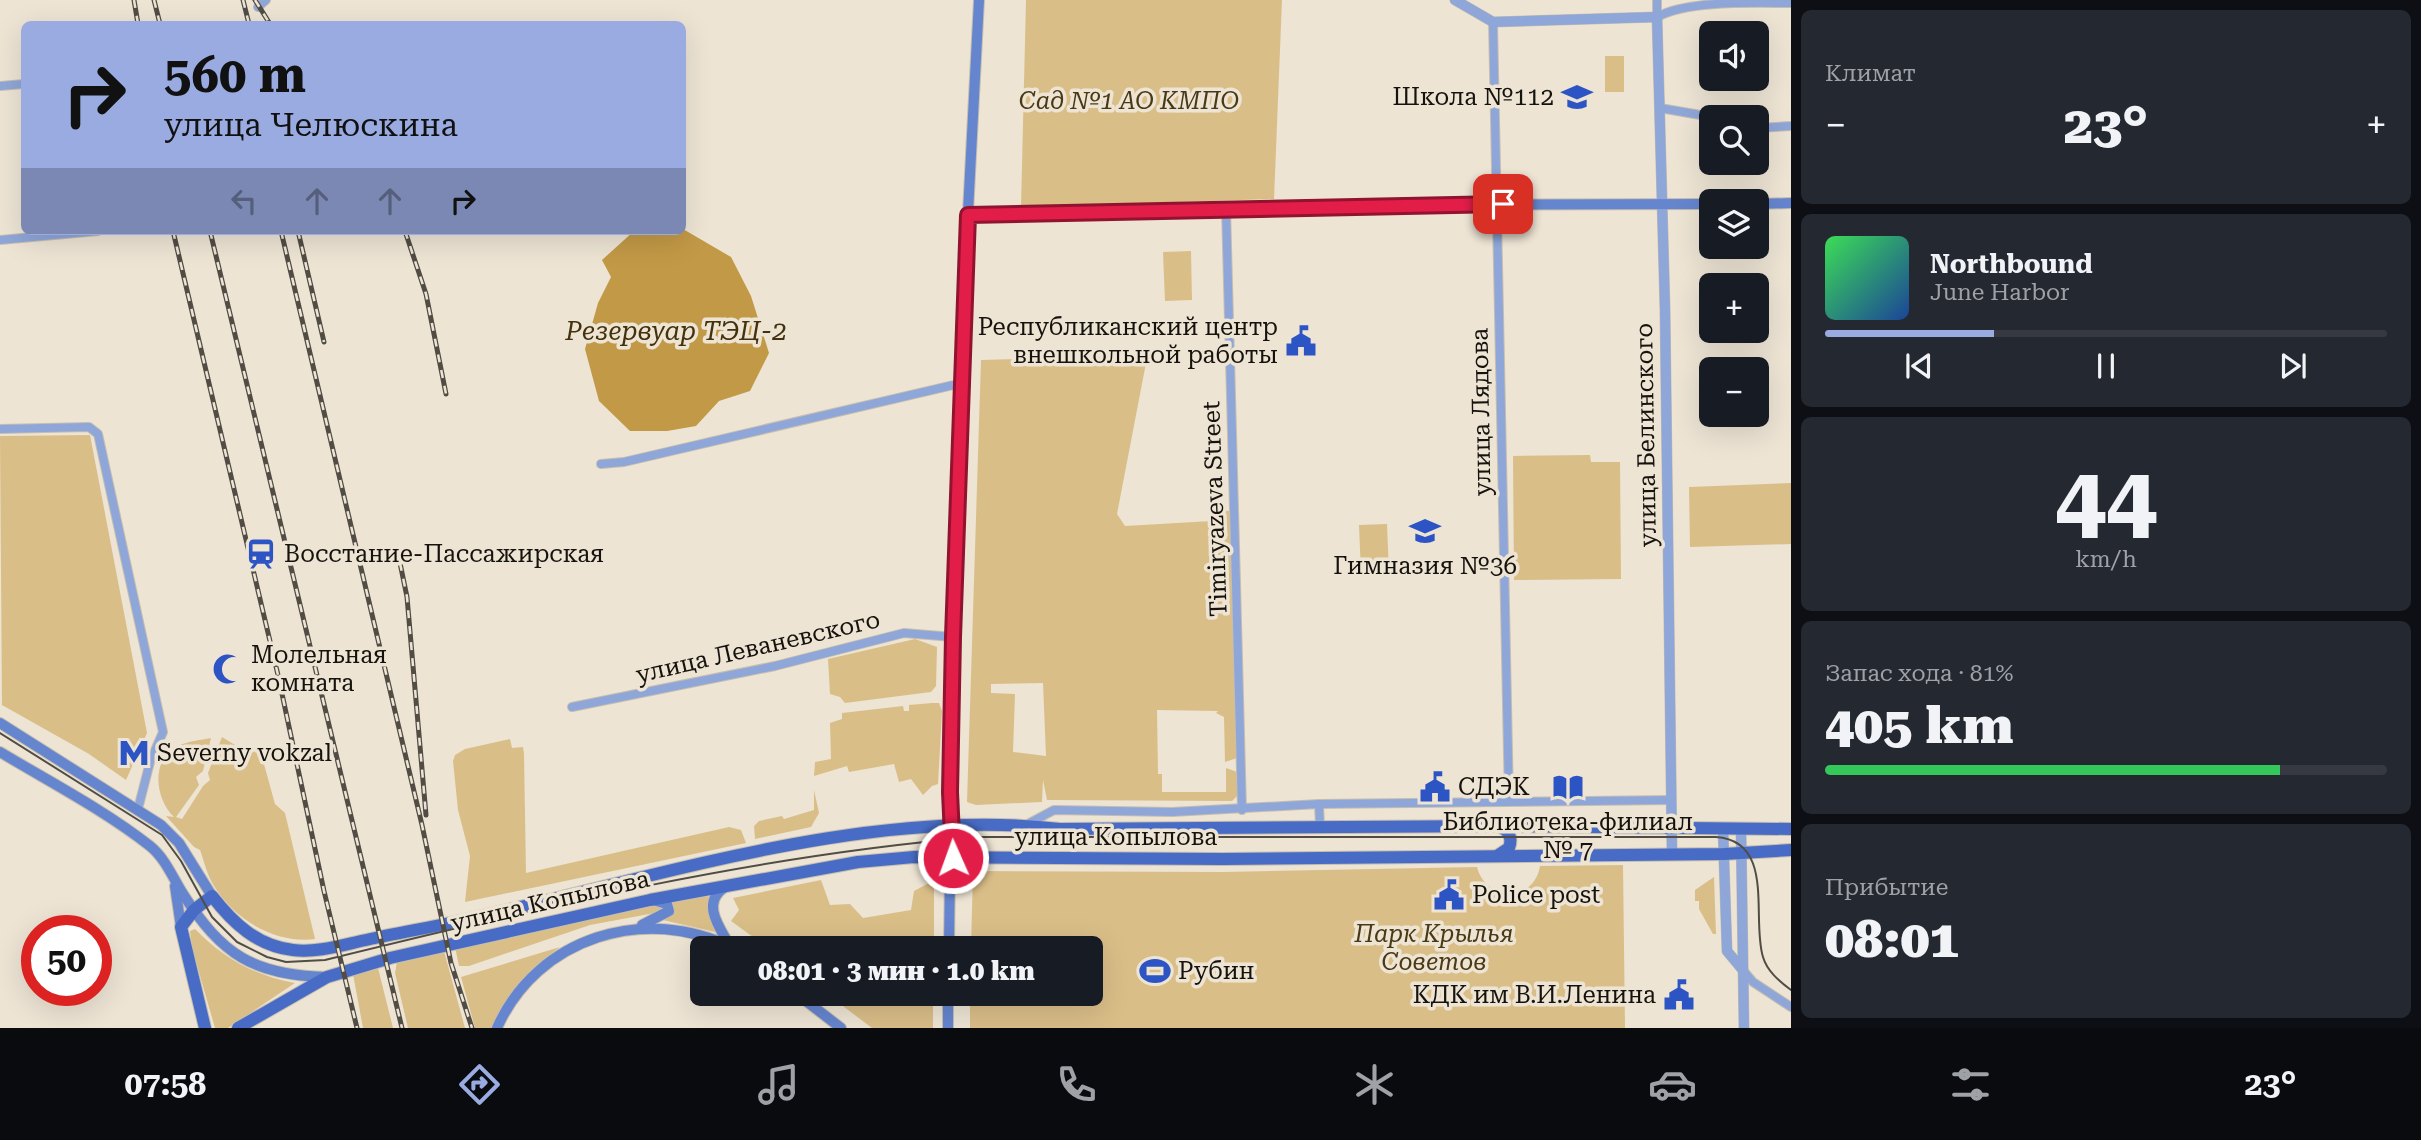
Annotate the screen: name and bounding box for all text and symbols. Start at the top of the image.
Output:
map controls [1699,21,1769,427]
button: sound [1699,21,1769,91]
text: 560 m [164,47,306,104]
icon: right [49,49,140,140]
text: Климат [1825,60,1916,87]
school or university icon: Школа №112 [1560,80,1594,114]
place label: Школа №112 [1392,83,1554,111]
park label: Сад №1 АО КМПО [1019,87,1239,115]
text: 23° [2064,95,2148,156]
text: − [1825,103,1846,147]
text: + [2366,103,2387,147]
button: search [1699,105,1769,175]
text: улица Челюскина [164,106,458,144]
pin [1473,174,1533,234]
icon: left [225,182,263,220]
icon: ahead [298,182,336,220]
icon: ahead [371,182,409,220]
icon: right [444,182,482,220]
icon: arrive [1484,185,1522,223]
button: layers [1699,189,1769,259]
text: Northbound [1930,249,2093,279]
button: + [1699,273,1769,343]
text: June Harbor [1930,279,2070,306]
place label: Республиканский центр внешкольной работы [978,313,1278,369]
water label: Резервуар ТЭЦ-2 [564,316,787,346]
street label: улица Белинского [1630,323,1662,547]
public building icon: Республиканский центр внешкольной работы [1284,324,1318,358]
street label: улица Лядова [1466,328,1496,496]
icon: previous [1900,347,1938,385]
icon: pause [2087,347,2125,385]
icon: next [2274,347,2312,385]
button: − [1699,357,1769,427]
street label: Timiryazeva Street [1197,401,1233,617]
text: 44 [2055,447,2157,553]
school or university icon: Гимназия №36 [1408,514,1442,548]
station icon: Восстание-Пассажирская [244,537,278,571]
place label: Восстание-Пассажирская [284,540,604,568]
text: km/h [2075,546,2137,573]
place label: Гимназия №36 [1333,552,1517,580]
street label: улица Леваневского [633,605,883,689]
place label: Молельная комната [251,641,387,697]
mosque icon: Молельная комната [211,652,245,686]
text: Запас хода · 81% [1825,660,2014,687]
text: 405 km [1825,695,2013,756]
metro station icon: Severny vokzal [117,736,151,770]
place label: Severny vokzal [157,739,332,767]
public building icon: СДЭК [1418,770,1452,804]
library icon: Библиотека-филиал № 7 [1551,770,1585,804]
place label: СДЭК [1458,773,1530,801]
place label: Библиотека-филиал № 7 [1443,808,1693,864]
position arrow [916,821,990,895]
street label: улица Копылова [1015,823,1217,851]
street label: улица Копылова [448,865,652,937]
text: Прибытие [1825,874,1948,901]
public building icon: Police post [1432,878,1466,912]
place label: Police post [1472,881,1600,909]
text: 08:01 [1825,909,1959,970]
speed limit sign: 50 [21,915,112,1006]
park label: Парк Крылья Советов [1353,920,1514,976]
sports icon: Рубин [1138,954,1172,988]
text: 08:01 · 3 мин · 1.0 km [758,956,1035,986]
place label: Рубин [1178,957,1254,985]
public building icon: КДК им В.И.Ленина [1662,978,1696,1012]
place label: КДК им В.И.Ленина [1413,981,1656,1009]
icon: directions [455,1060,504,1109]
icon: music [754,1060,803,1109]
icon: phone [1052,1060,1101,1109]
icon: climate [1350,1060,1399,1109]
icon: car [1648,1060,1697,1109]
icon: filters [1946,1060,1995,1109]
text: 07:58 [125,1065,206,1103]
text: 23° [2245,1065,2296,1103]

